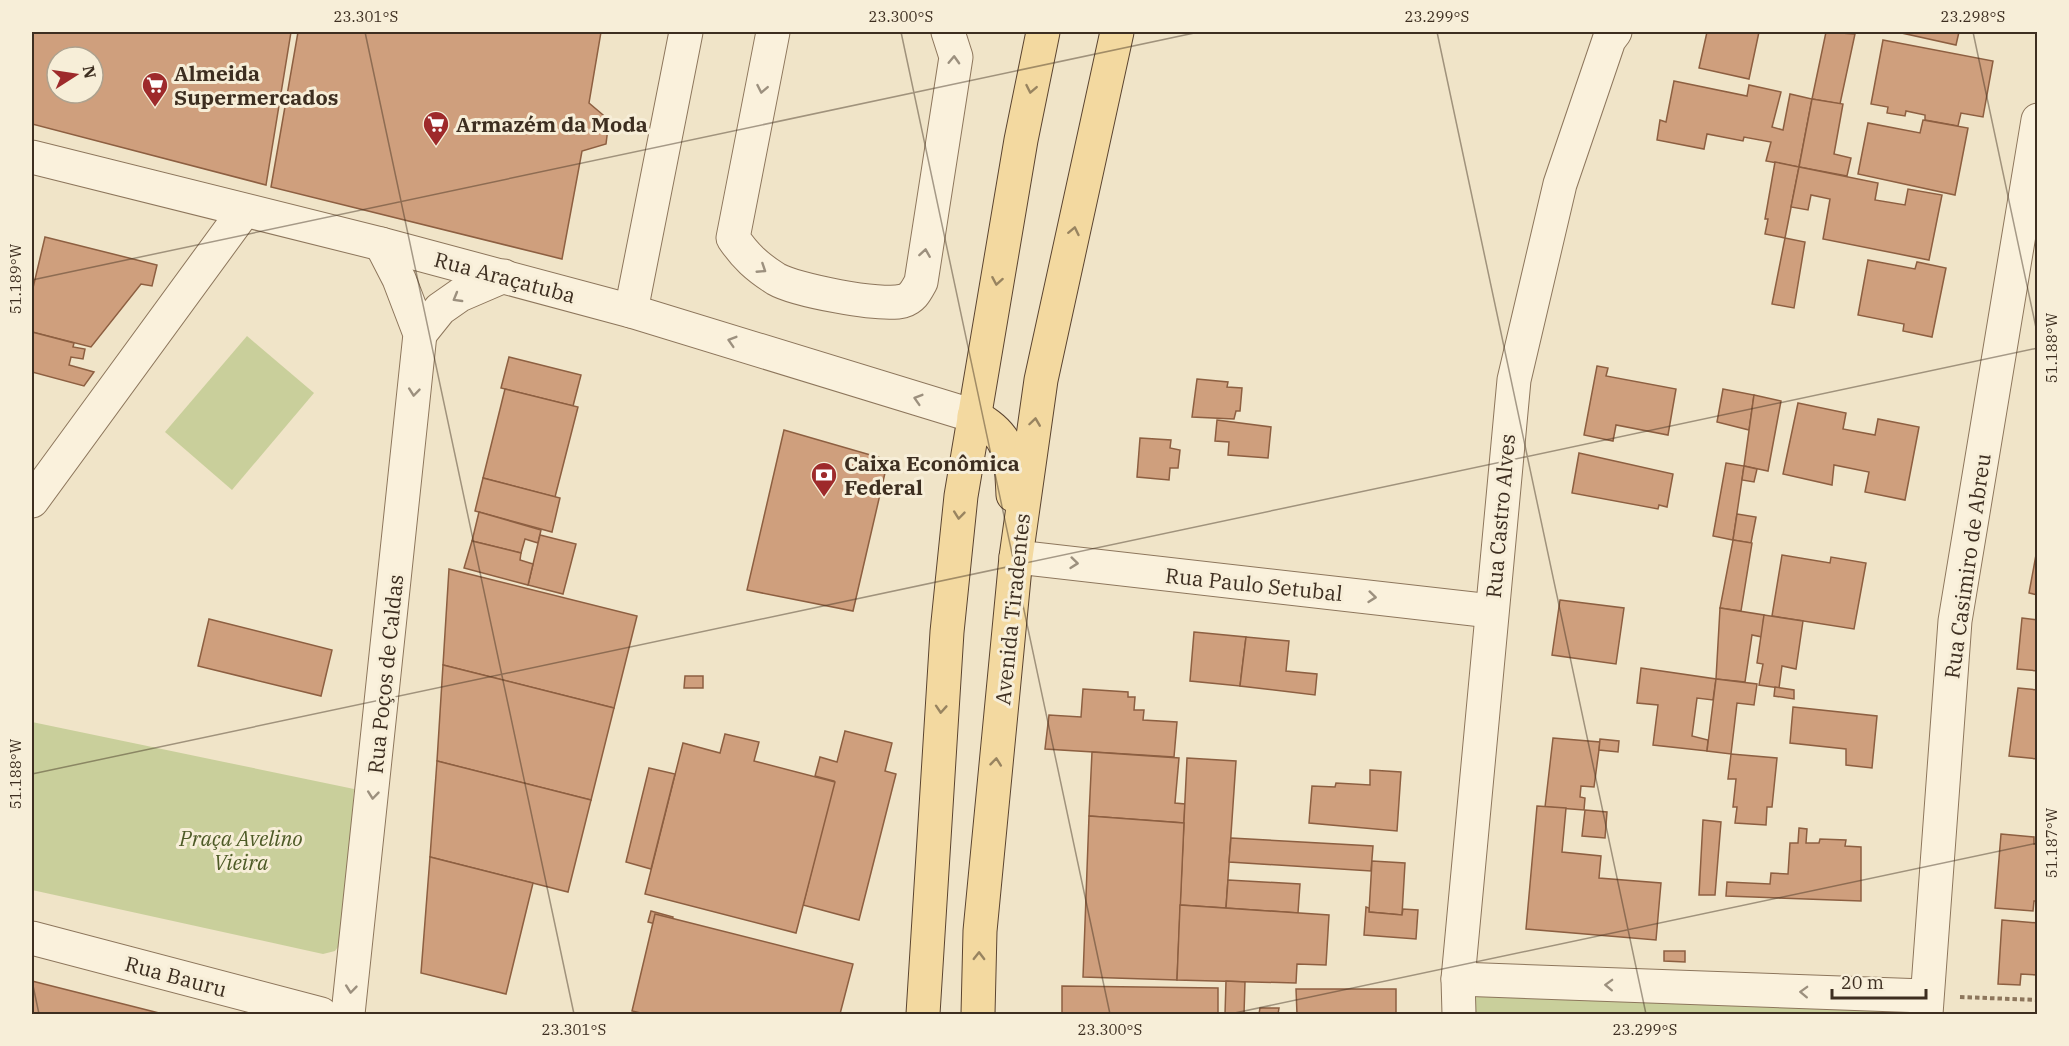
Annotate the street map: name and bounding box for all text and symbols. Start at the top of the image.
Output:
text: 23.301°S [334,7,398,26]
text: 23.300°S [869,7,933,26]
text: 23.299°S [1405,7,1469,26]
text: 23.298°S [1941,7,2005,26]
north arrow [45,45,105,105]
one-way arrow [948,55,960,64]
place label: Almeida Supermercados [174,59,338,111]
text: N [79,64,101,80]
supermarket icon: Almeida Supermercados [140,70,170,108]
one-way arrow [756,84,769,94]
one-way arrow [1025,84,1038,94]
supermarket icon: Armazém da Moda [421,109,451,147]
place label: Armazém da Moda [456,110,648,138]
one-way arrow [1066,226,1079,236]
text: 51.189°W [6,243,25,314]
street label: Rua Araçatuba [431,245,579,309]
one-way arrow [919,248,931,257]
one-way arrow [756,262,766,274]
one-way arrow [991,275,1004,285]
one-way arrow [453,291,463,303]
text: 51.188°W [2042,312,2061,383]
one-way arrow [727,336,738,349]
one-way arrow [408,387,421,397]
one-way arrow [913,394,924,406]
one-way arrow [1029,418,1041,427]
street label: Rua Castro Alves [1479,433,1521,599]
place label: Caixa Econômica Federal [844,449,1020,501]
street label: Rua Casimiro de Abreu [1937,452,1997,680]
bank icon: Caixa Econômica Federal [809,460,839,498]
one-way arrow [953,510,966,519]
street label: Avenida Tiradentes [988,512,1036,706]
one-way arrow [1070,557,1079,569]
street label: Rua Paulo Setubal [1164,561,1344,607]
street label: Rua Poços de Caldas [361,573,409,775]
one-way arrow [1368,590,1377,603]
one-way arrow [935,704,948,713]
text: 51.188°W [6,738,25,809]
one-way arrow [989,757,1002,766]
one-way arrow [367,790,380,799]
text: 51.187°W [2042,807,2061,878]
park label: Praça Avelino Vieira [178,824,303,876]
street label: Rua Bauru [122,949,230,1003]
one-way arrow [973,952,985,961]
scale bar [1832,962,1926,1000]
text: 20 m [1841,971,1884,994]
one-way arrow [1605,978,1614,991]
one-way arrow [345,984,358,993]
one-way arrow [1799,985,1808,998]
text: 23.301°S [542,1020,606,1039]
text: 23.300°S [1078,1020,1142,1039]
text: 23.299°S [1613,1020,1677,1039]

